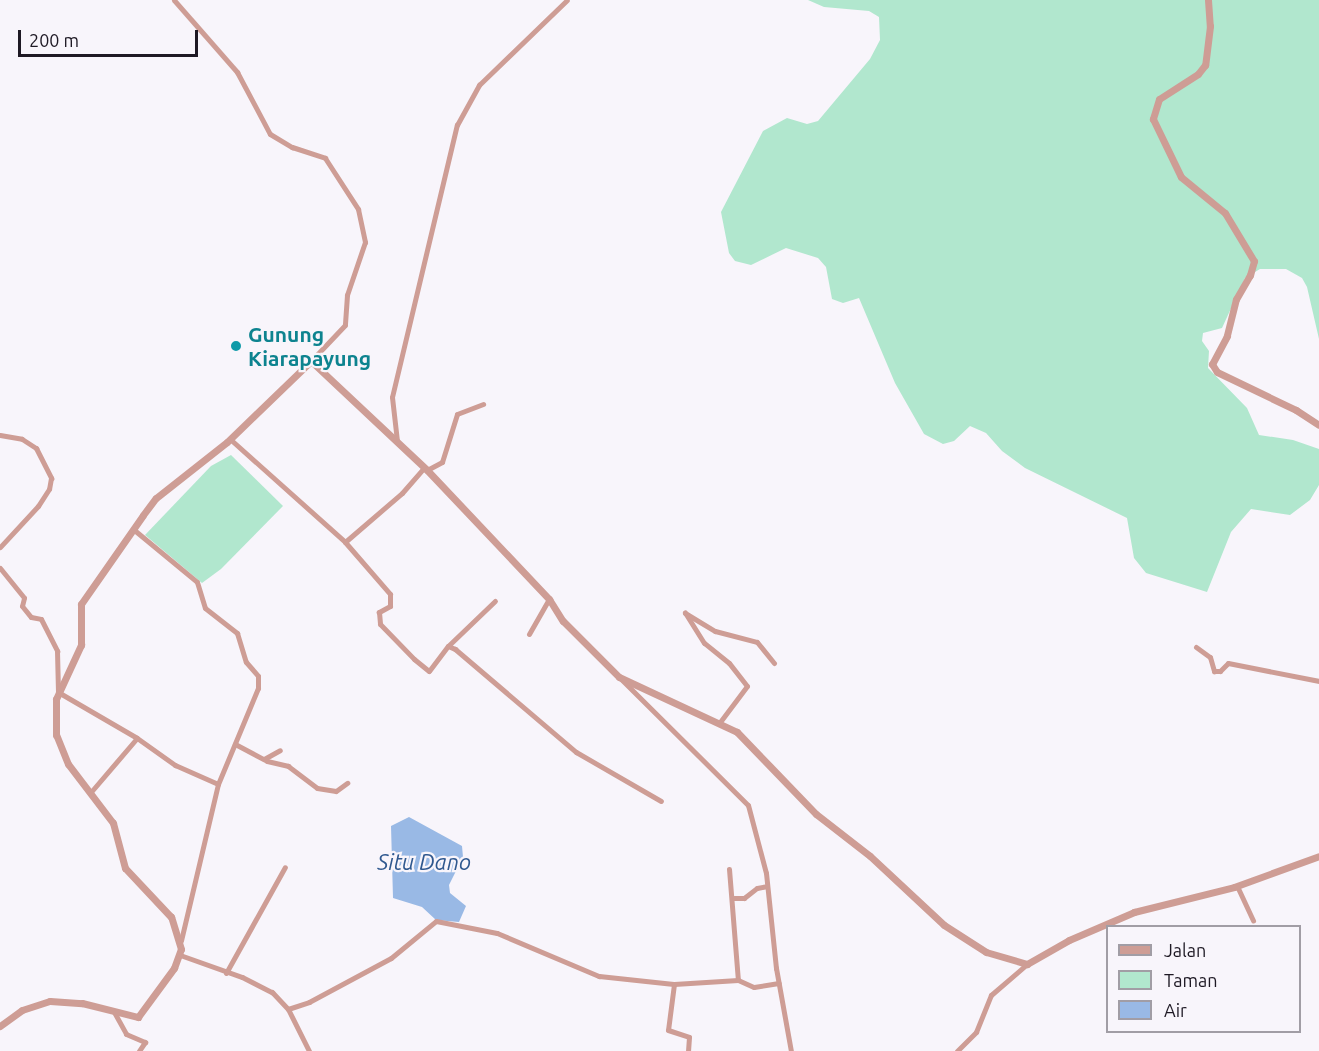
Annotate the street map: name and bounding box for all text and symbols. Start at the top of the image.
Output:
scale bar [21,18,201,56]
text: 200 m [29,30,79,50]
place label: Gunung Kiarapayung [248,321,371,371]
marker: Gunung Kiarapayung [229,339,243,353]
water label: Situ Dano [377,849,471,875]
legend [1106,925,1301,1033]
text: Jalan [1164,940,1206,960]
text: Taman [1164,970,1218,990]
text: Air [1164,1000,1187,1020]

